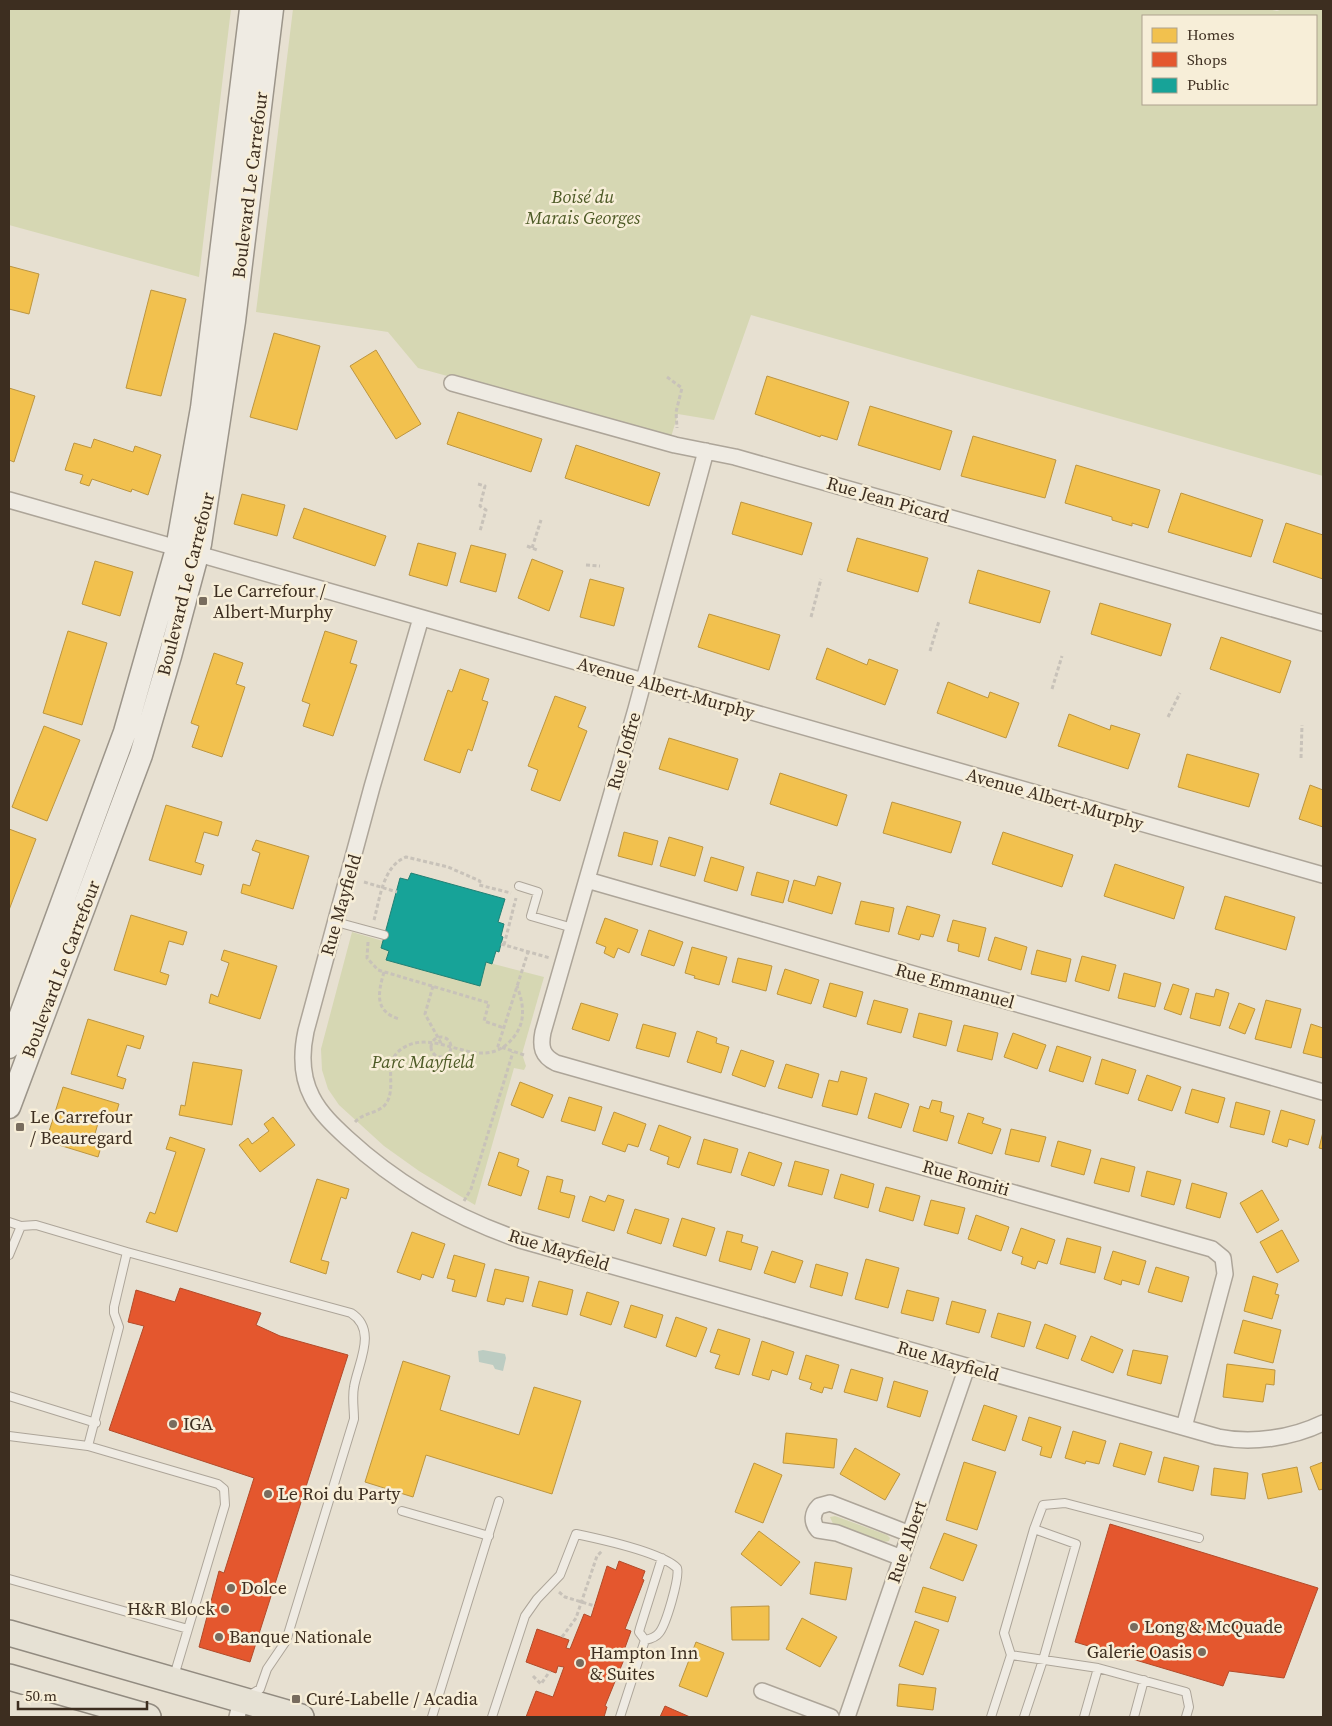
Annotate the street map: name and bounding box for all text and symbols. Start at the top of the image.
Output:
legend [1142,15,1317,105]
text: Homes [1187,24,1234,45]
text: Shops [1187,49,1227,70]
text: Public [1187,74,1229,95]
street label: Boulevard Le Carrefour [226,90,273,280]
park label: Boisé du Marais Georges [525,184,641,230]
street label: Rue Jean Picard [824,470,952,529]
street label: Boulevard Le Carrefour [151,489,220,678]
place label: Le Carrefour / Albert-Murphy [213,578,334,624]
marker: Le Carrefour / Albert-Murphy [197,595,209,607]
street label: Avenue Albert-Murphy [575,650,758,725]
street label: Rue Joffre [600,709,647,793]
street label: Avenue Albert-Murphy [964,761,1147,836]
street label: Rue Mayfield [314,851,367,959]
street label: Boulevard Le Carrefour [15,876,106,1061]
street label: Rue Emmanuel [893,957,1018,1014]
park label: Parc Mayfield [370,1049,475,1074]
place label: Le Carrefour / Beauregard [30,1104,133,1150]
marker: Le Carrefour / Beauregard [14,1121,26,1133]
street label: Rue Romiti [920,1153,1013,1202]
street label: Rue Mayfield [505,1222,613,1277]
street label: Rue Mayfield [894,1334,1002,1387]
place label: IGA [183,1411,213,1436]
marker: IGA [167,1418,179,1430]
place label: Le Roi du Party [278,1481,401,1506]
marker: Le Roi du Party [262,1488,274,1500]
street label: Rue Albert [881,1497,932,1587]
place label: Dolce [241,1575,287,1600]
marker: Dolce [225,1582,237,1594]
place label: H&R Block [127,1596,215,1621]
marker: H&R Block [219,1603,231,1615]
place label: Long & McQuade [1144,1614,1283,1639]
marker: Long & McQuade [1128,1621,1140,1633]
place label: Banque Nationale [229,1624,372,1649]
marker: Banque Nationale [213,1631,225,1643]
place label: Galerie Oasis [1087,1639,1192,1664]
place label: Hampton Inn & Suites [590,1640,699,1686]
marker: Galerie Oasis [1196,1646,1208,1658]
marker: Hampton Inn & Suites [574,1657,586,1669]
scale bar [18,1678,146,1710]
text: 50 m [25,1685,57,1706]
place label: Curé-Labelle / Acadia [306,1686,479,1711]
marker: Curé-Labelle / Acadia [290,1693,302,1705]

